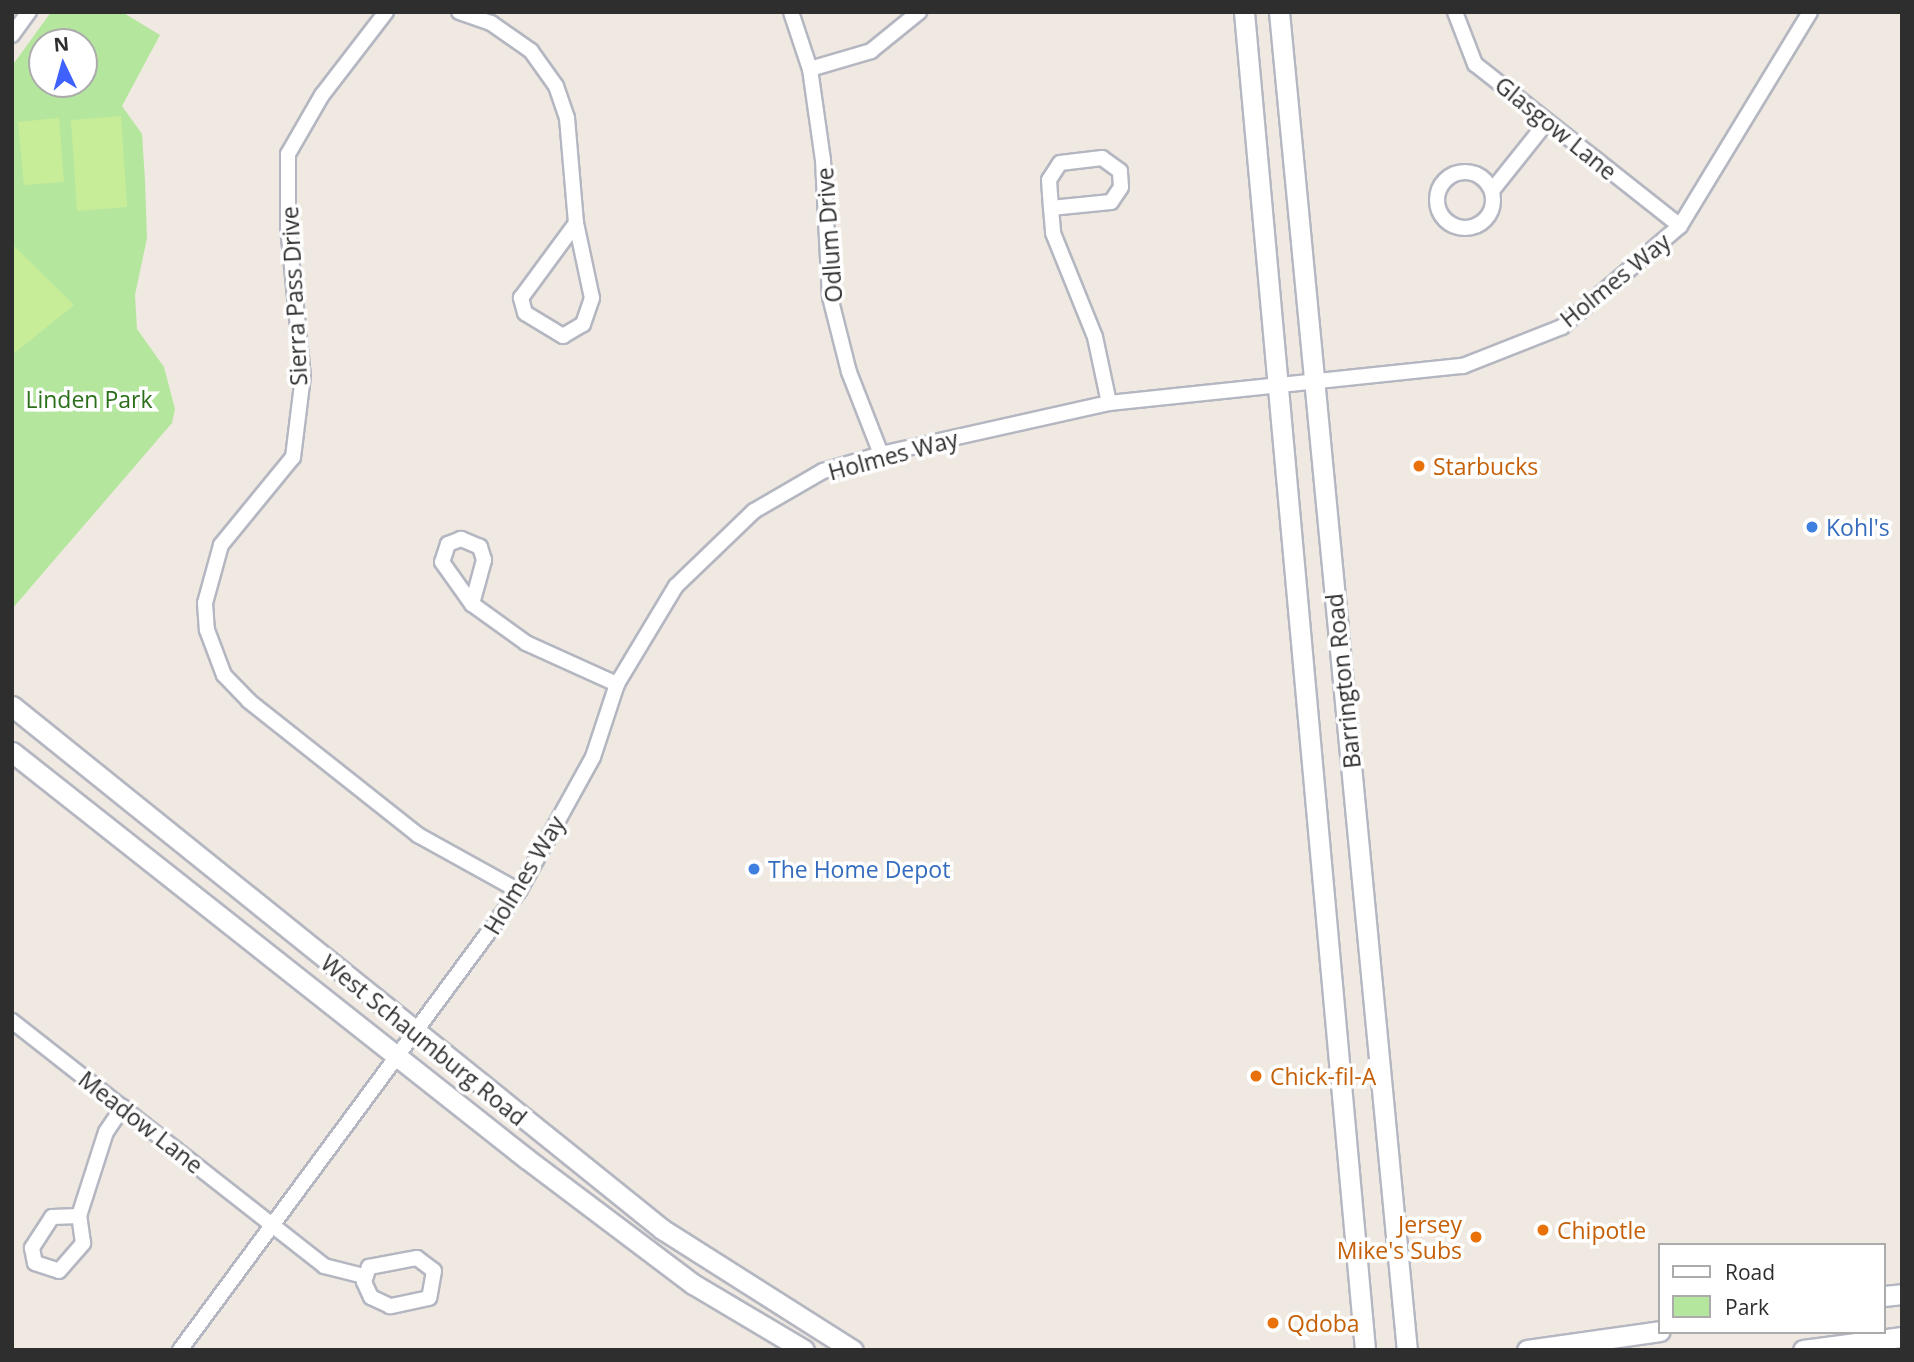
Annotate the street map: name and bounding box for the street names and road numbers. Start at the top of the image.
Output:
street label: Glasgow Lane [1490,71,1622,185]
street label: Odlum Drive [811,166,847,304]
street label: Sierra Pass Drive [276,206,312,386]
street label: Holmes Way [1555,227,1675,333]
street label: Holmes Way [825,424,961,486]
street label: Barrington Road [1320,592,1366,770]
street label: Holmes Way [478,811,570,939]
street label: West Schaumburg Road [316,949,532,1131]
street label: Meadow Lane [73,1065,209,1179]

